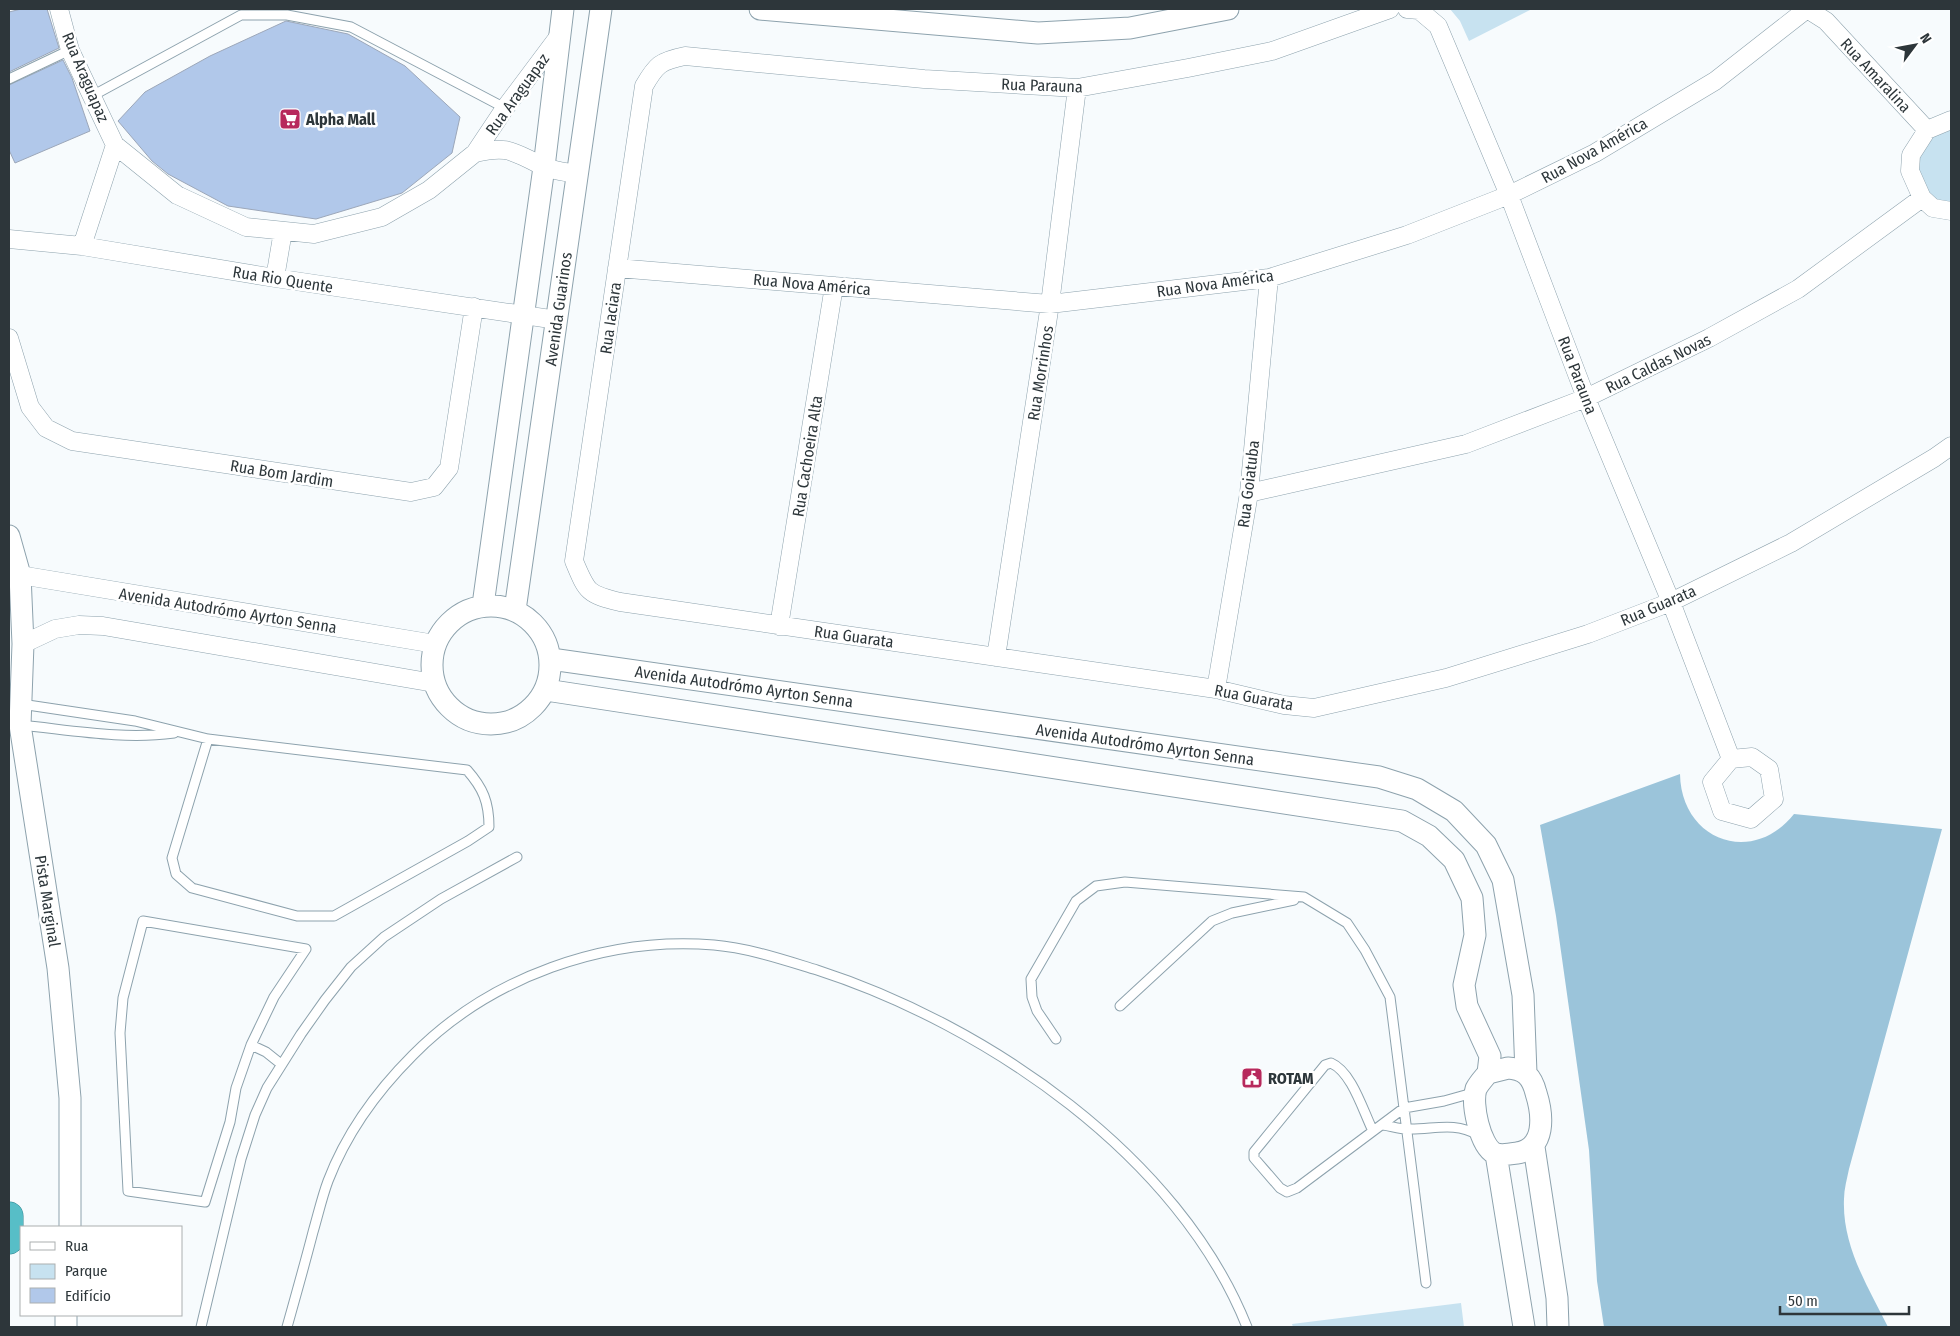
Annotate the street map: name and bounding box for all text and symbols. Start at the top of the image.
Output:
north arrow [1890,20,1940,70]
street label: Rua Araguapaz [58,29,113,125]
text: N [1916,30,1935,46]
street label: Rua Amaralina [1836,34,1915,117]
street label: Rua Araguapaz [482,50,553,139]
street label: Rua Parauna [1001,75,1083,96]
supermarket icon: Alpha Mall [278,107,302,131]
place label: Alpha Mall [305,110,376,129]
street label: Rua Nova América [1538,113,1651,187]
street label: Avenida Guarinos [541,251,576,367]
street label: Rua Rio Quente [231,262,335,297]
street label: Rua Nova América [1155,266,1275,301]
street label: Rua Nova América [752,270,872,299]
street label: Rua Iaciara [596,281,625,355]
street label: Rua Morrinhos [1024,324,1057,422]
street label: Rua Caldas Novas [1602,330,1714,397]
street label: Rua Parauna [1554,334,1601,417]
street label: Rua Cachoeira Alta [789,394,826,518]
street label: Rua Goiatuba [1234,439,1263,529]
street label: Rua Bom Jardim [229,456,335,491]
street label: Rua Guarata [1618,581,1699,630]
street label: Avenida Autodrómo Ayrton Senna [118,584,338,637]
street label: Rua Guarata [813,622,895,651]
street label: Avenida Autodrómo Ayrton Senna [634,662,854,711]
street label: Rua Guarata [1213,681,1295,714]
street label: Avenida Autodrómo Ayrton Senna [1035,720,1255,769]
street label: Pista Marginal [31,854,64,948]
public building icon: ROTAM [1240,1066,1264,1090]
place label: ROTAM [1268,1069,1314,1088]
legend [20,1226,182,1316]
text: Rua [65,1237,88,1255]
text: Parque [65,1262,108,1280]
scale bar [1780,1284,1909,1316]
text: Edifício [65,1287,111,1305]
text: 50 m [1788,1292,1818,1310]

